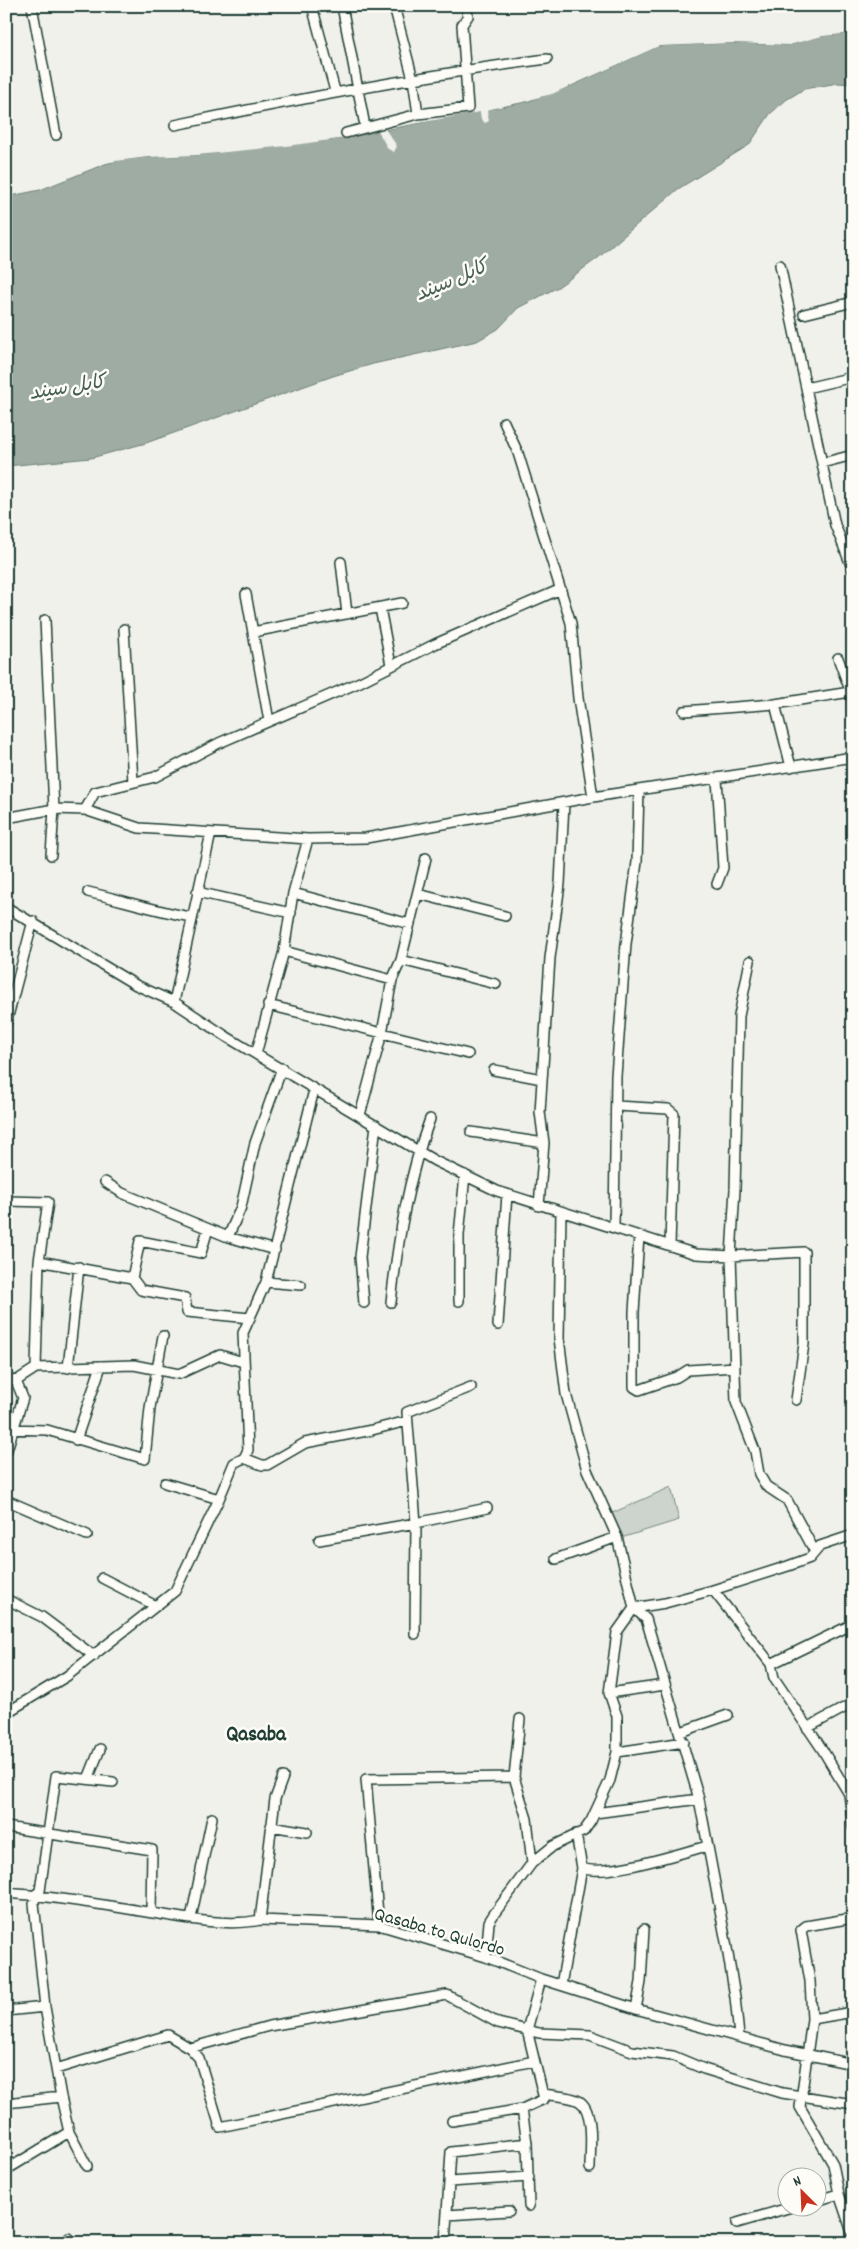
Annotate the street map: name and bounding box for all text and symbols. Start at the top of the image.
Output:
water label: کابل سيند [411,253,496,310]
water label: کابل سيند [27,369,111,409]
district label: Qasaba [226,1721,287,1751]
street label: Qasaba to Qulordo [370,1902,508,1965]
north arrow [776,2166,826,2216]
text: N [790,2171,805,2192]

